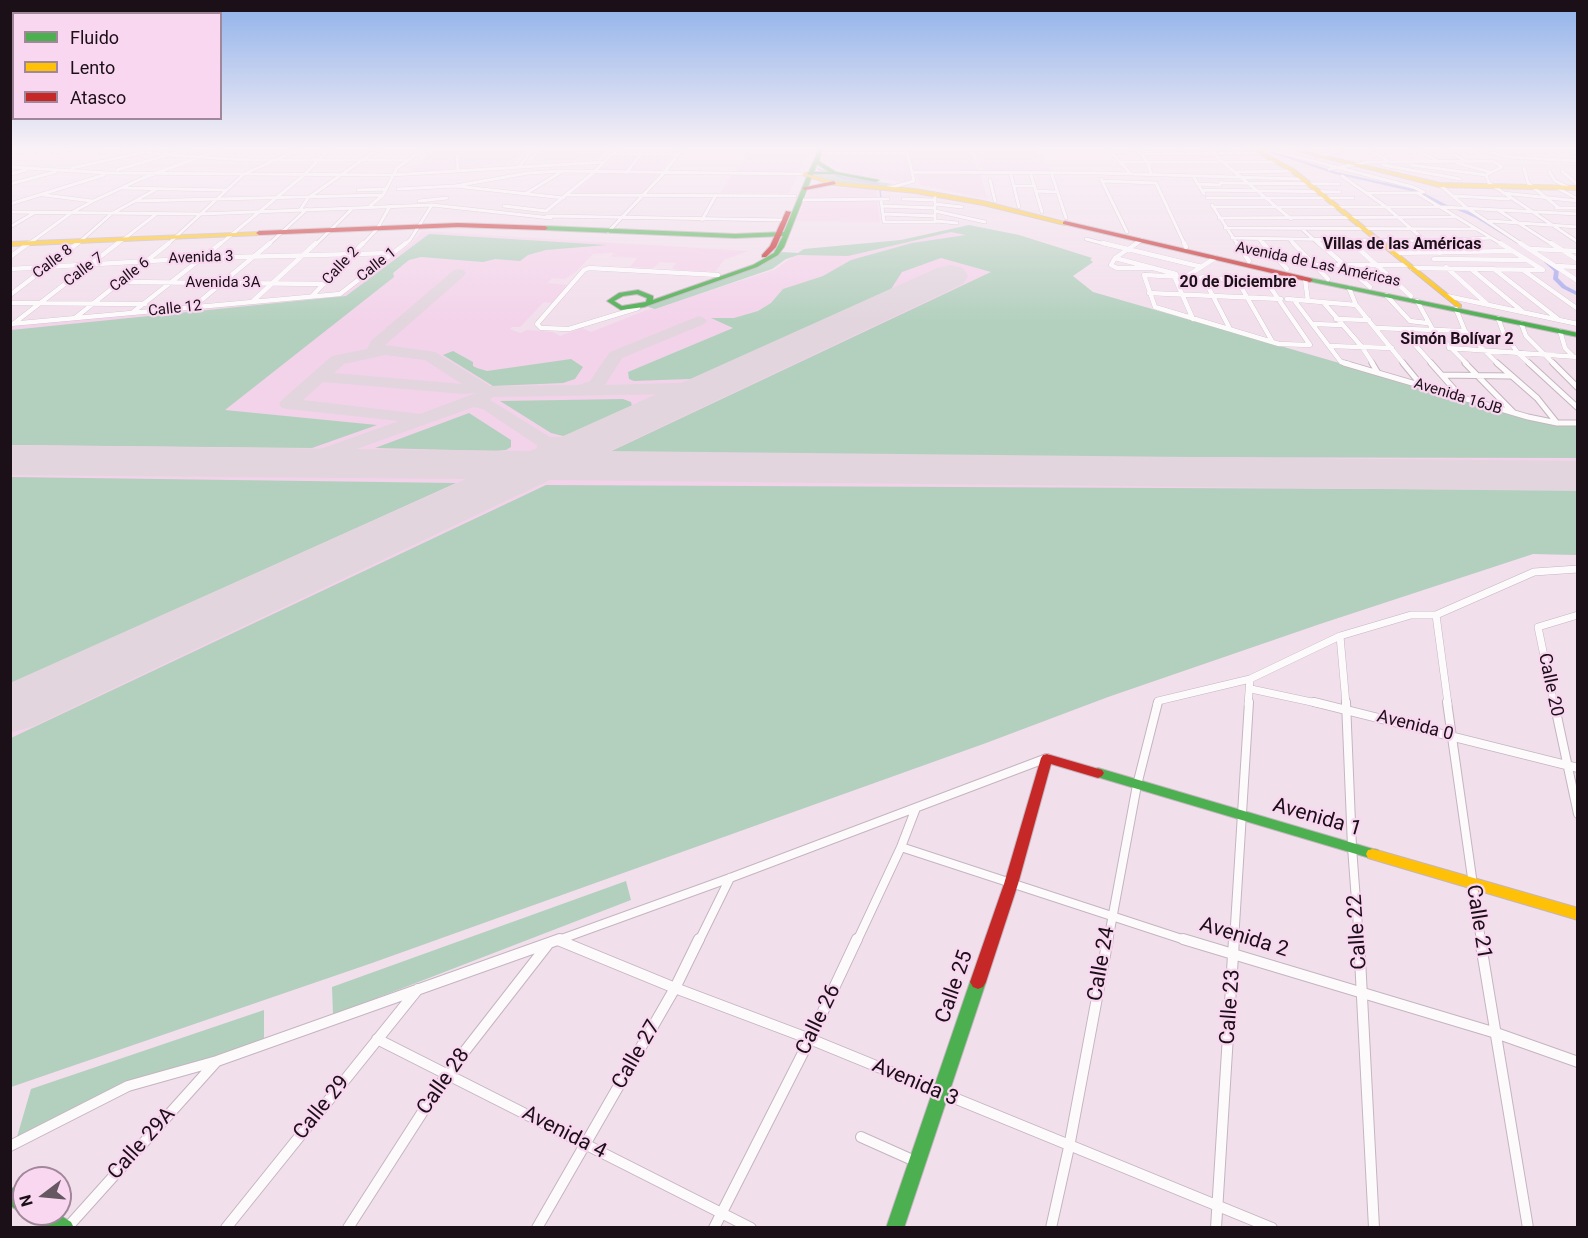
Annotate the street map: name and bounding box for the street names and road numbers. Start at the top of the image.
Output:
street label: Avenida de Las Américas [1234,239,1402,291]
street label: Calle 8 [29,241,77,283]
street label: Calle 2 [319,243,363,289]
street label: Calle 1 [354,244,400,286]
street label: Avenida 3 [168,248,234,268]
street label: Calle 7 [60,249,108,291]
street label: Calle 6 [107,254,153,296]
street label: Avenida 3A [185,274,261,292]
street label: Calle 12 [147,297,203,321]
street label: Avenida 16JB [1412,375,1504,419]
street label: Calle 20 [1533,651,1567,719]
street label: Avenida 0 [1374,706,1456,746]
street label: Avenida 1 [1270,793,1364,843]
street label: Calle 21 [1460,883,1496,961]
street label: Calle 22 [1343,894,1373,970]
street label: Avenida 2 [1197,913,1291,963]
street label: Calle 24 [1083,925,1121,1003]
street label: Calle 25 [931,947,979,1027]
street label: Calle 23 [1216,969,1246,1045]
street label: Calle 26 [791,981,847,1059]
street label: Calle 27 [607,1016,667,1094]
street label: Calle 28 [412,1044,476,1120]
street label: Avenida 3 [868,1054,962,1112]
street label: Calle 29 [289,1071,355,1145]
street label: Avenida 4 [518,1101,610,1165]
street label: Calle 29A [103,1103,181,1185]

